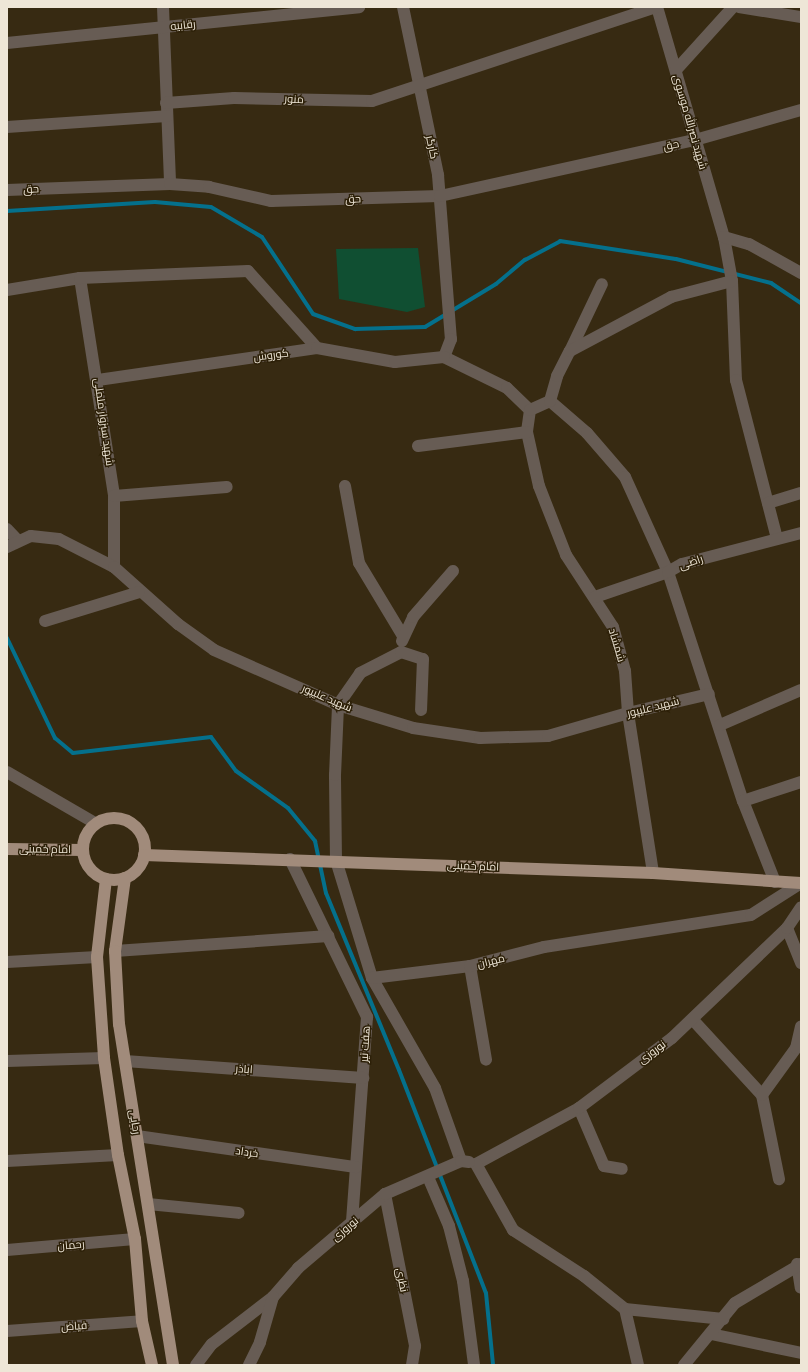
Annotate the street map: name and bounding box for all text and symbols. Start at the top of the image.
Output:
street label: رقابیه [170,17,196,33]
street label: شهید نصرالله موسوی [670,73,710,171]
street label: منور [284,92,304,106]
street label: کارگر [423,134,441,160]
street label: حق [662,137,680,153]
street label: حق [23,182,39,196]
street label: حق [345,192,361,206]
street label: کوروش [253,346,289,364]
street label: شهید سبزوار ململی [91,377,117,467]
street label: راضی [677,552,705,572]
street label: شمشاد [606,627,628,663]
street label: شهید علیپور [300,682,354,714]
street label: شهید علیپور [626,694,680,720]
street label: امام خمینی [19,842,71,856]
street label: امام خمینی [447,858,499,874]
street label: مهران [476,951,506,971]
street label: هفت تیر [357,1025,373,1063]
street label: نوروزی [636,1037,668,1067]
street label: اباذر [235,1062,253,1076]
street label: رجایی [127,1109,143,1135]
street label: خرداد [235,1144,259,1160]
street label: نوروزی [329,1214,361,1244]
street label: رحمان [57,1237,85,1253]
street label: نظری [393,1267,411,1293]
street label: فیاض [60,1319,88,1333]

